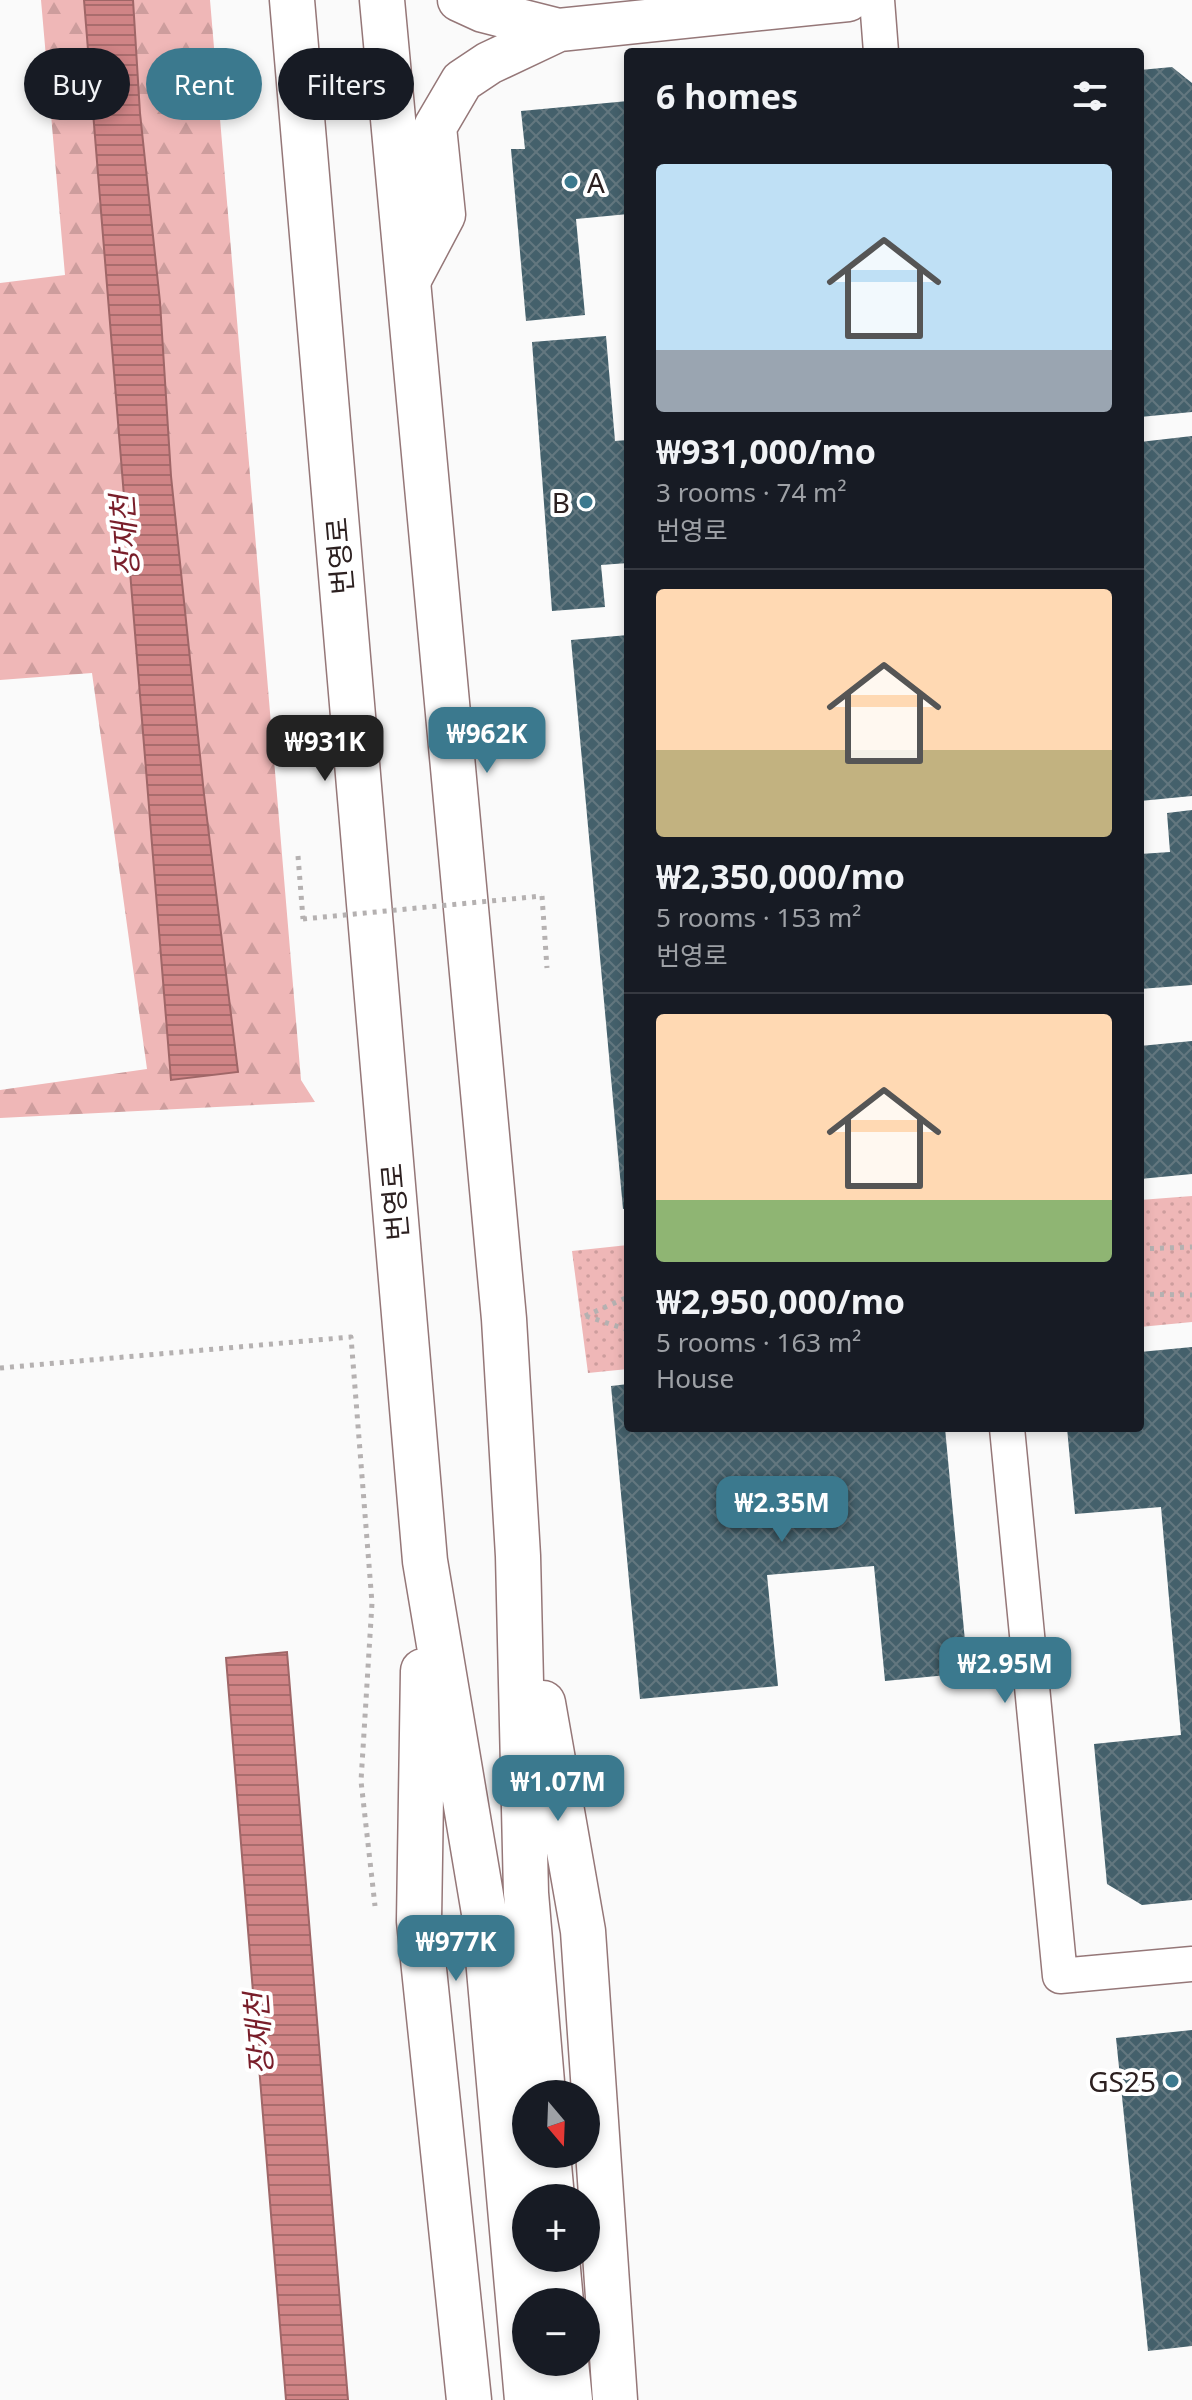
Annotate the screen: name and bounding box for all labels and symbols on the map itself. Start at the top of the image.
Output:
place label: A [587,163,605,201]
marker: A [562,173,580,191]
place label: B [552,483,570,521]
water label: 장재천 [100,490,147,579]
marker: B [577,493,595,511]
street label: 번영로 [317,516,361,596]
pin: ₩962K [431,707,543,775]
pin: ₩931K [269,715,381,783]
street label: 번영로 [372,1162,416,1242]
pin: ₩2.35M [717,1476,847,1544]
pin: ₩2.95M [940,1637,1070,1705]
pin: ₩1.07M [493,1755,623,1823]
pin: ₩977K [400,1915,512,1983]
water label: 장재천 [234,1988,281,2077]
place label: GS25 [1088,2062,1156,2100]
marker: GS25 [1163,2072,1181,2090]
north arrow [512,2080,600,2168]

